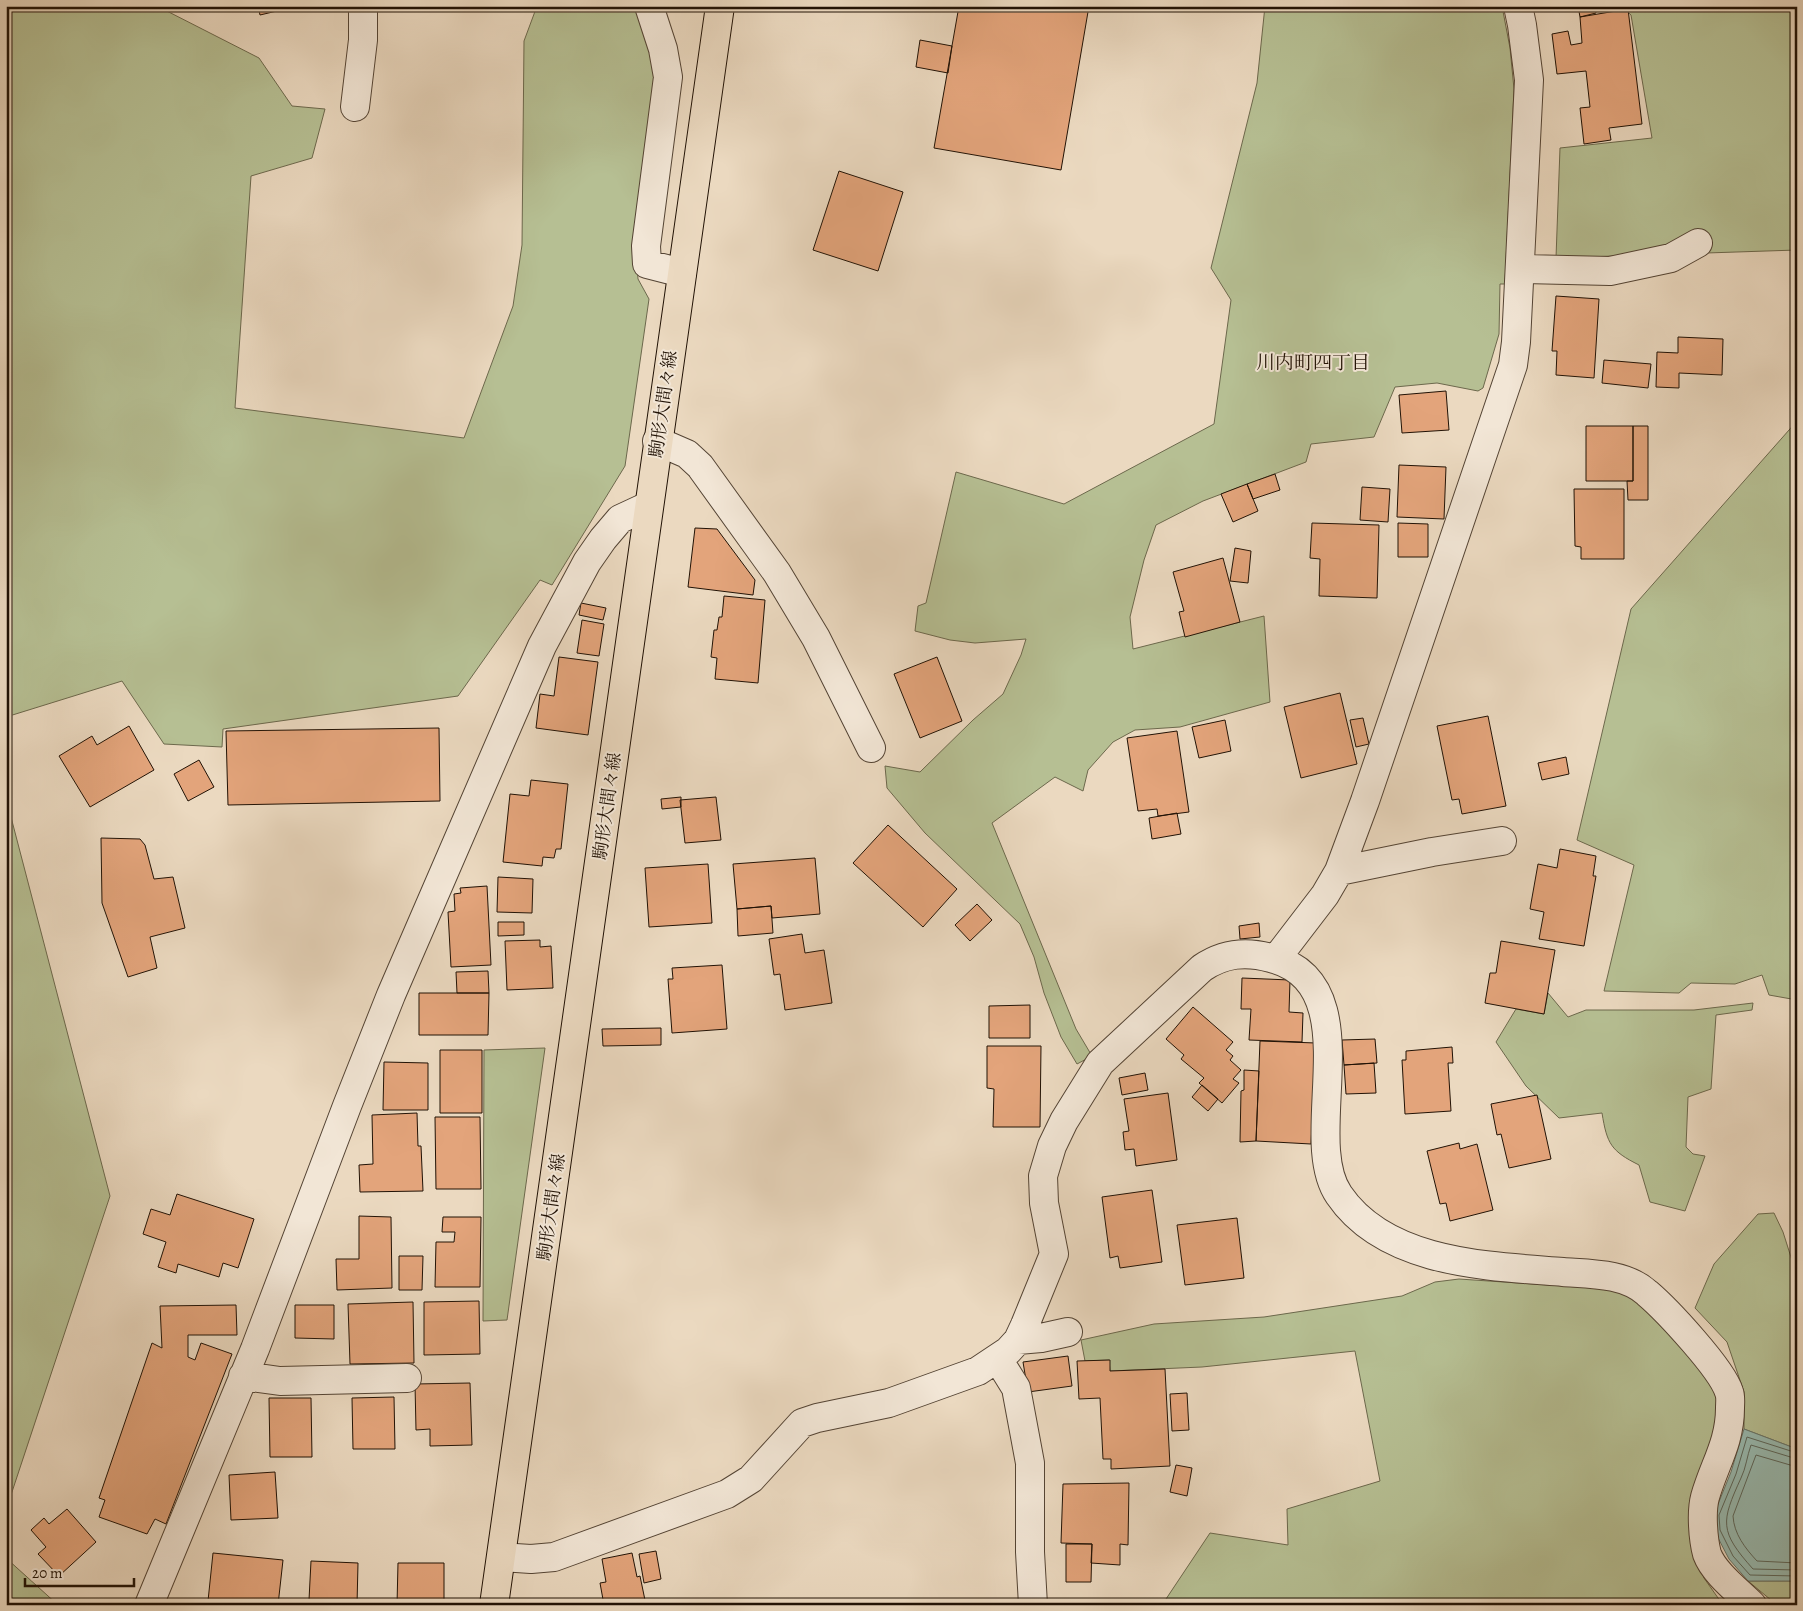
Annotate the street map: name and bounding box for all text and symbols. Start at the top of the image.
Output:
street label: 駒形大間々線 [644,349,682,459]
district label: 川内町四丁目 [1256,350,1370,376]
street label: 駒形大間々線 [588,751,626,861]
street label: 駒形大間々線 [532,1152,570,1262]
scale bar [25,1556,134,1588]
text: 20 m [32,1563,63,1583]

